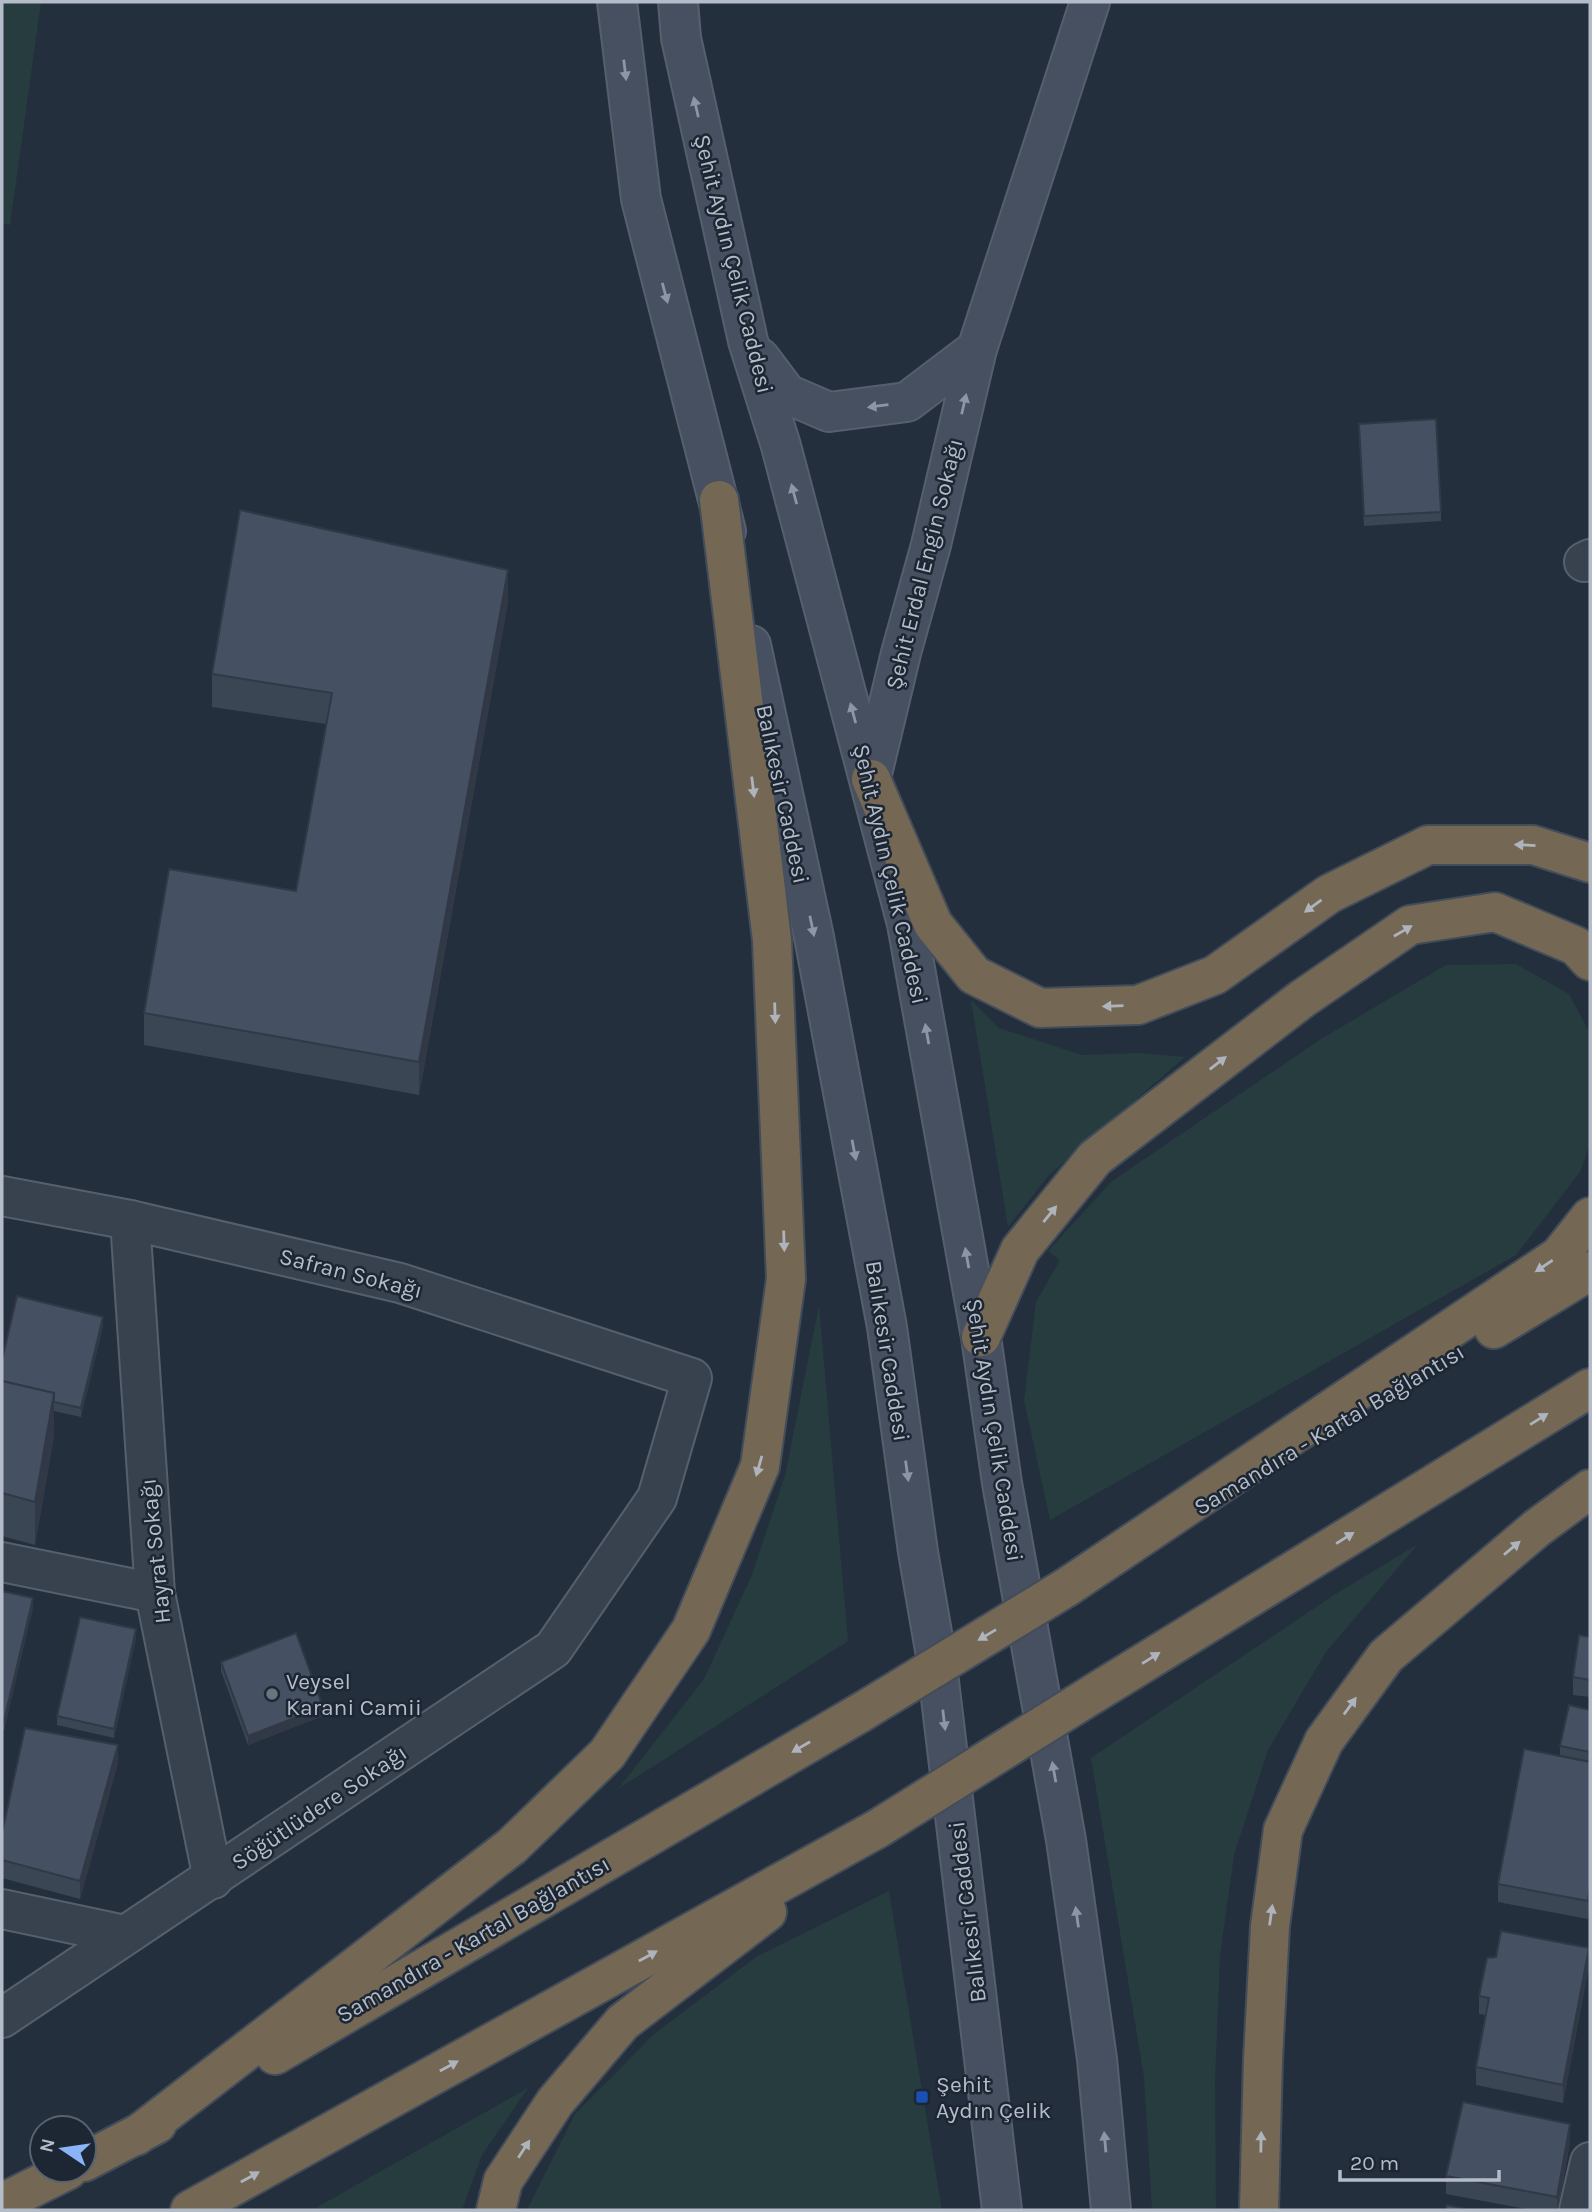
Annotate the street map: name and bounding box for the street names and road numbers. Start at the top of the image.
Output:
street label: Şehit Aydın Çelik Caddesi [688,132,779,396]
street label: Şehit Erdal Engin Sokağı [880,436,969,693]
street label: Balıkesir Caddesi [750,702,815,886]
street label: Şehit Aydın Çelik Caddesi [847,741,934,1007]
street label: Safran Sokağı [276,1243,425,1304]
street label: Balıkesir Caddesi [860,1259,915,1443]
street label: Şehit Aydın Çelik Caddesi [960,1297,1029,1564]
street label: Samandıra - Kartal Bağlantısı [1189,1338,1469,1521]
street label: Hayrat Sokağı [134,1477,177,1625]
street label: Söğütlüdere Sokağı [227,1739,412,1876]
street label: Balıkesir Caddesi [943,1820,992,2004]
street label: Samandıra - Kartal Bağlantısı [332,1850,614,2029]

